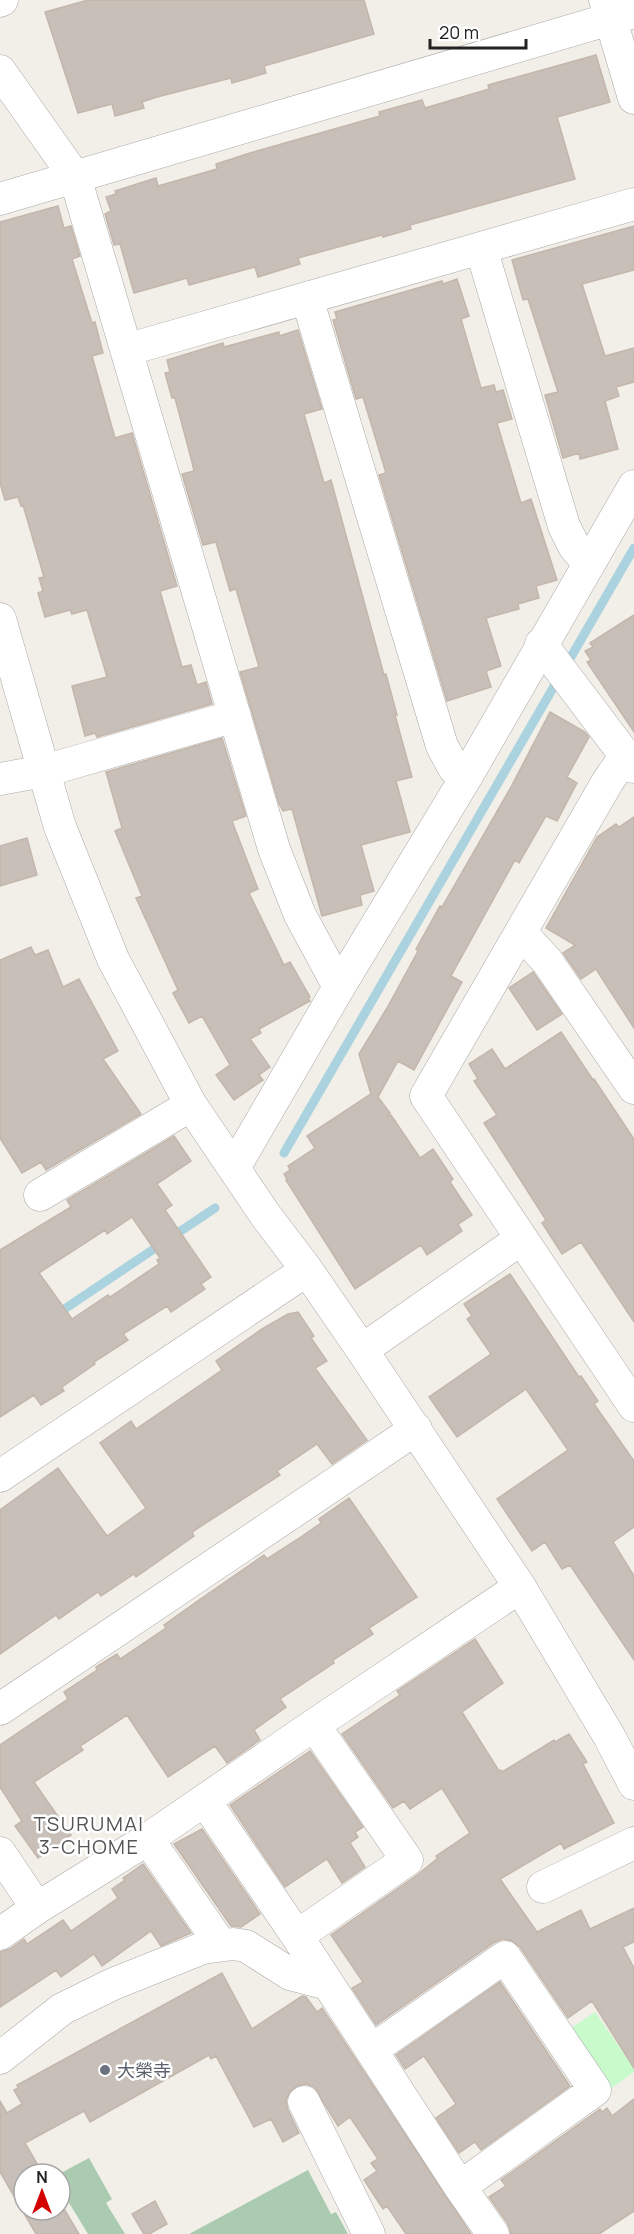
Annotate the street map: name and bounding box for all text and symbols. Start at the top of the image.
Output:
scale bar [430,12,526,50]
text: 20 m [439,20,479,44]
district label: TSURUMAI 3-CHOME [33,1810,145,1860]
place label: 大榮寺 [117,2058,171,2082]
marker: 大榮寺 [98,2063,112,2077]
north arrow [12,2162,72,2222]
text: N [36,2166,48,2188]

